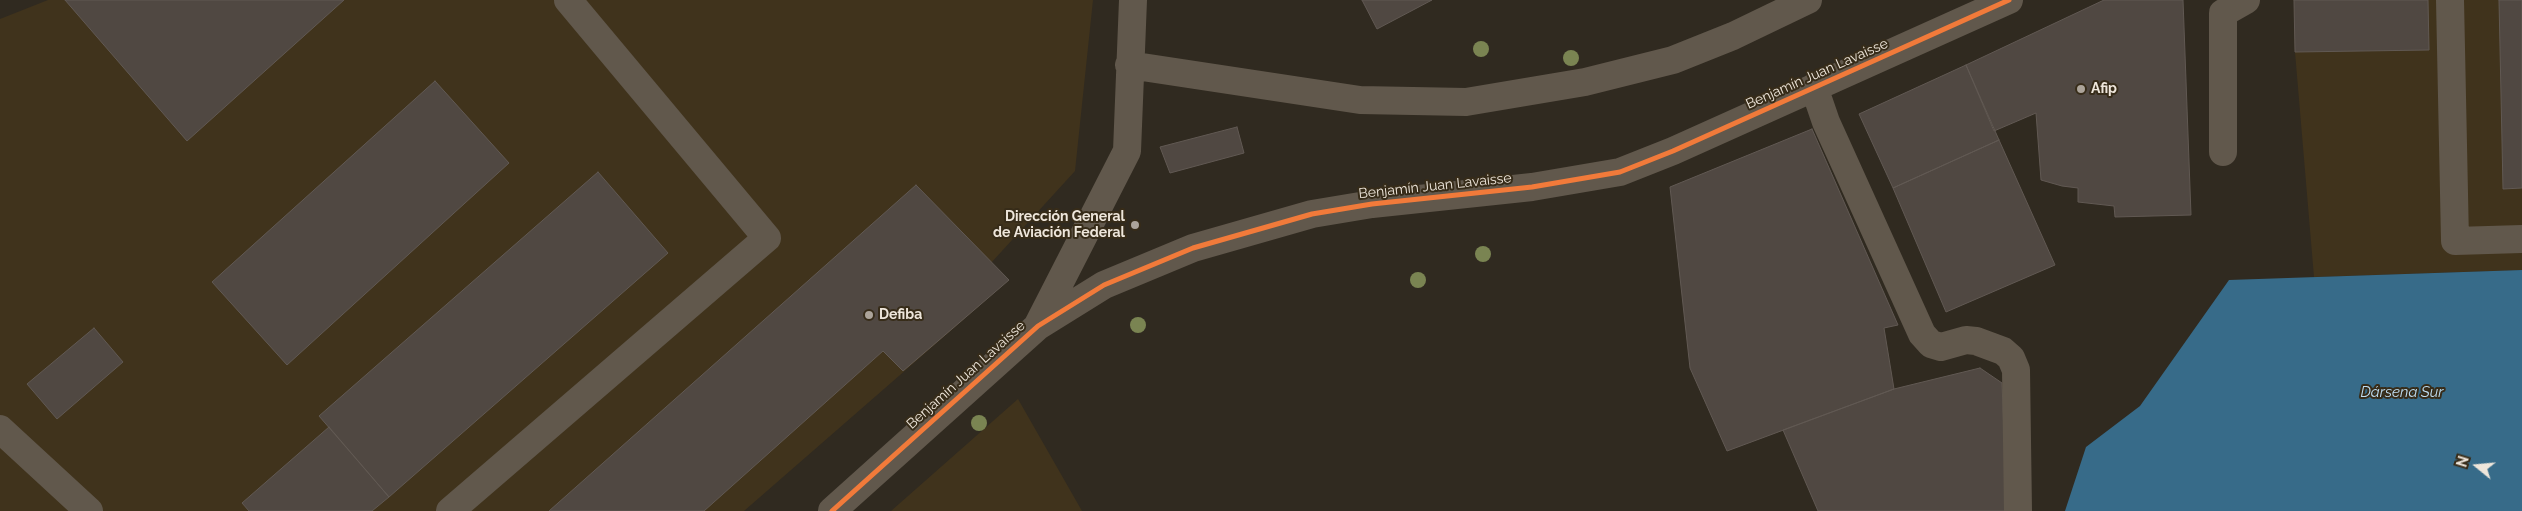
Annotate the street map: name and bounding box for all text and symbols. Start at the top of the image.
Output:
street label: Benjamín Juan Lavaisse [1743,35,1891,113]
place label: Afip [2091,81,2117,97]
marker: Afip [2075,83,2087,95]
street label: Benjamín Juan Lavaisse [1358,170,1512,202]
place label: Dirección General de Aviación Federal [993,209,1125,242]
marker: Dirección General de Aviación Federal [1129,219,1141,231]
place label: Defiba [879,307,922,323]
marker: Defiba [863,309,875,321]
street label: Benjamín Juan Lavaisse [903,317,1029,433]
water label: Dársena Sur [2360,383,2444,401]
north arrow [2452,441,2502,491]
text: N [2453,454,2472,469]

